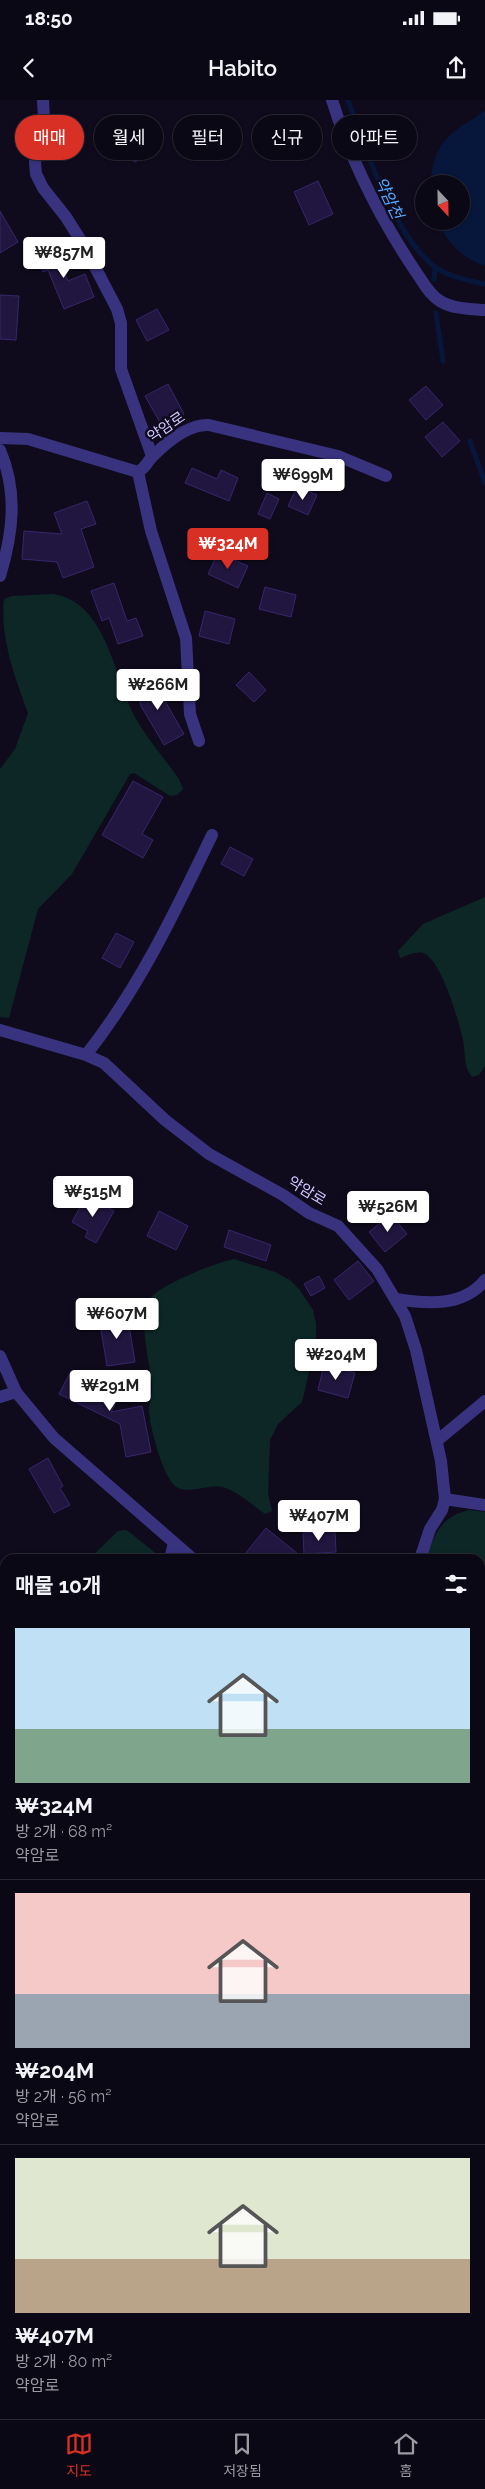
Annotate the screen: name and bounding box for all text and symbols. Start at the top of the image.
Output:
text: 18:50 [25,7,73,29]
icon: back [15,54,43,82]
icon: share [442,54,470,82]
text: Habito [208,55,277,81]
chip: 매매 [15,115,84,160]
chip: 월세 [94,115,163,160]
chip: 필터 [173,115,242,160]
chip: 신규 [252,115,322,160]
chip: 아파트 [332,115,417,160]
water label: 약암천 [371,174,408,224]
north arrow [415,175,470,230]
map controls [415,175,470,230]
pin: ₩857M [29,236,99,279]
text: ₩857M [34,243,94,262]
street label: 약암로 [144,408,188,446]
pin: ₩699M [268,458,338,501]
text: ₩699M [273,465,333,484]
pin: ₩324M [193,528,263,570]
text: ₩324M [198,534,258,553]
pin: ₩266M [123,668,193,711]
text: ₩266M [128,675,188,694]
street label: 약암로 [285,1173,329,1209]
pin: ₩515M [58,1176,128,1218]
text: ₩515M [64,1182,122,1201]
pin: ₩526M [353,1190,423,1233]
text: ₩526M [358,1197,418,1216]
pin: ₩607M [82,1298,152,1340]
text: ₩607M [87,1304,147,1323]
pin: ₩204M [301,1338,371,1381]
text: ₩204M [306,1345,366,1364]
pin: ₩291M [75,1370,145,1412]
text: ₩291M [81,1376,139,1395]
pin: ₩407M [284,1500,354,1542]
text: ₩407M [289,1506,349,1525]
icon: filters [442,1570,470,1598]
text: 매물 10개 [15,1573,101,1598]
icon: home [198,1660,288,1750]
text: ₩324M [15,1793,93,1818]
text: 방 2개 · 68 m² [15,1822,112,1841]
text: 약암로 [15,1846,59,1865]
icon: home [198,1926,288,2016]
text: ₩204M [15,2058,94,2083]
text: 방 2개 · 56 m² [15,2087,111,2106]
text: 약암로 [15,2111,59,2130]
icon: home [198,2191,288,2281]
text: ₩407M [15,2323,94,2348]
text: 방 2개 · 80 m² [15,2352,112,2371]
text: 약암로 [15,2376,59,2395]
tab: 지도 [65,2430,93,2480]
tab: 저장됨 [223,2430,262,2480]
tab: 홈 [392,2430,420,2480]

